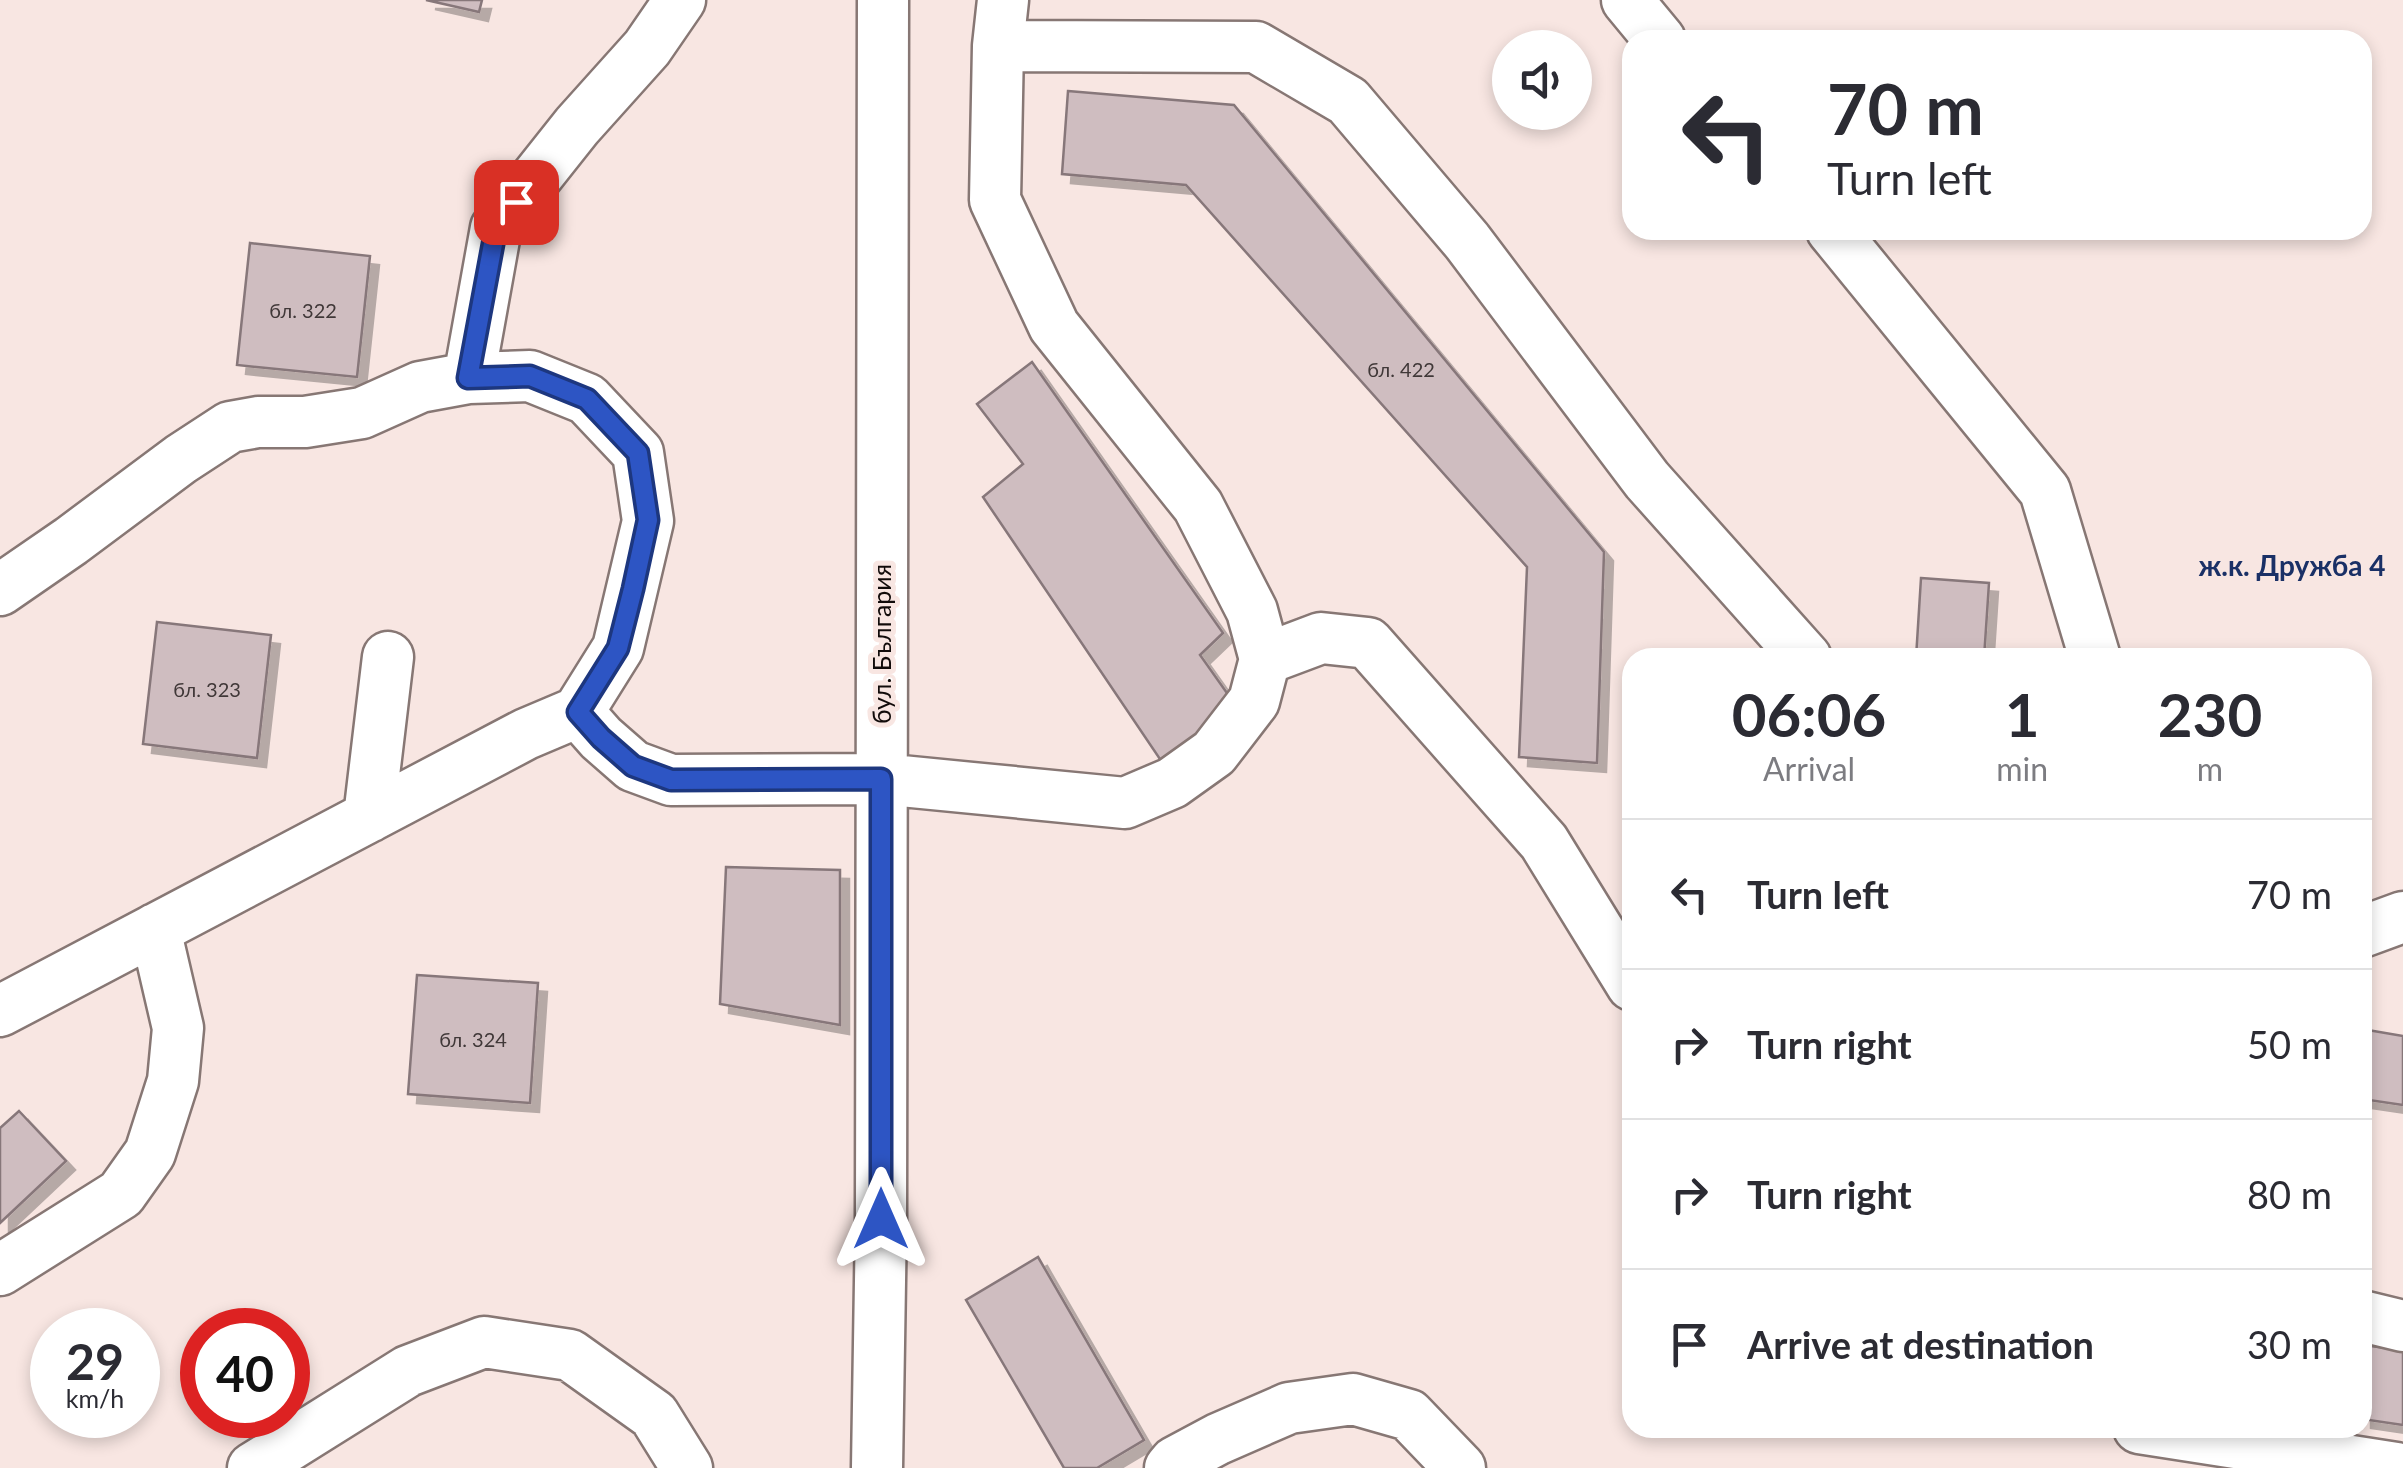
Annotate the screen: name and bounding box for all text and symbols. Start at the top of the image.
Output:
map controls [1492,30,1592,130]
button: sound [1492,30,1592,130]
text: 70 m [1827,66,1984,150]
icon: left [1662,70,1792,200]
text: Turn left [1827,151,1992,205]
pin [474,160,559,245]
icon: arrive [489,175,544,230]
house number: бл. 322 [269,298,337,322]
house number: бл. 422 [1367,357,1435,381]
district label: ж.к. Дружба 4 [2198,548,2386,582]
street label: бул. България [866,564,896,724]
house number: бл. 323 [173,677,241,701]
text: 06:06 [1732,678,1886,750]
text: 1 [2005,678,2040,750]
text: 230 [2158,678,2262,750]
text: Arrival [1763,749,1855,788]
text: min [1996,749,2048,788]
text: m [2197,749,2223,788]
icon: left [1662,867,1717,922]
text: Turn left [1747,871,1889,917]
text: 70 m [2247,871,2332,917]
icon: right [1662,1017,1717,1072]
text: Turn right [1747,1021,1912,1067]
text: 50 m [2247,1021,2332,1067]
house number: бл. 324 [439,1027,507,1051]
position arrow [829,1167,933,1271]
icon: right [1662,1167,1717,1222]
text: Turn right [1747,1171,1912,1217]
text: 80 m [2247,1171,2332,1217]
speed limit sign: 40 [180,1308,310,1438]
icon: arrive [1662,1317,1717,1372]
text: Arrive at destination [1747,1321,2094,1367]
text: 30 m [2247,1321,2332,1367]
text: 29 [66,1331,124,1391]
text: km/h [66,1383,124,1413]

